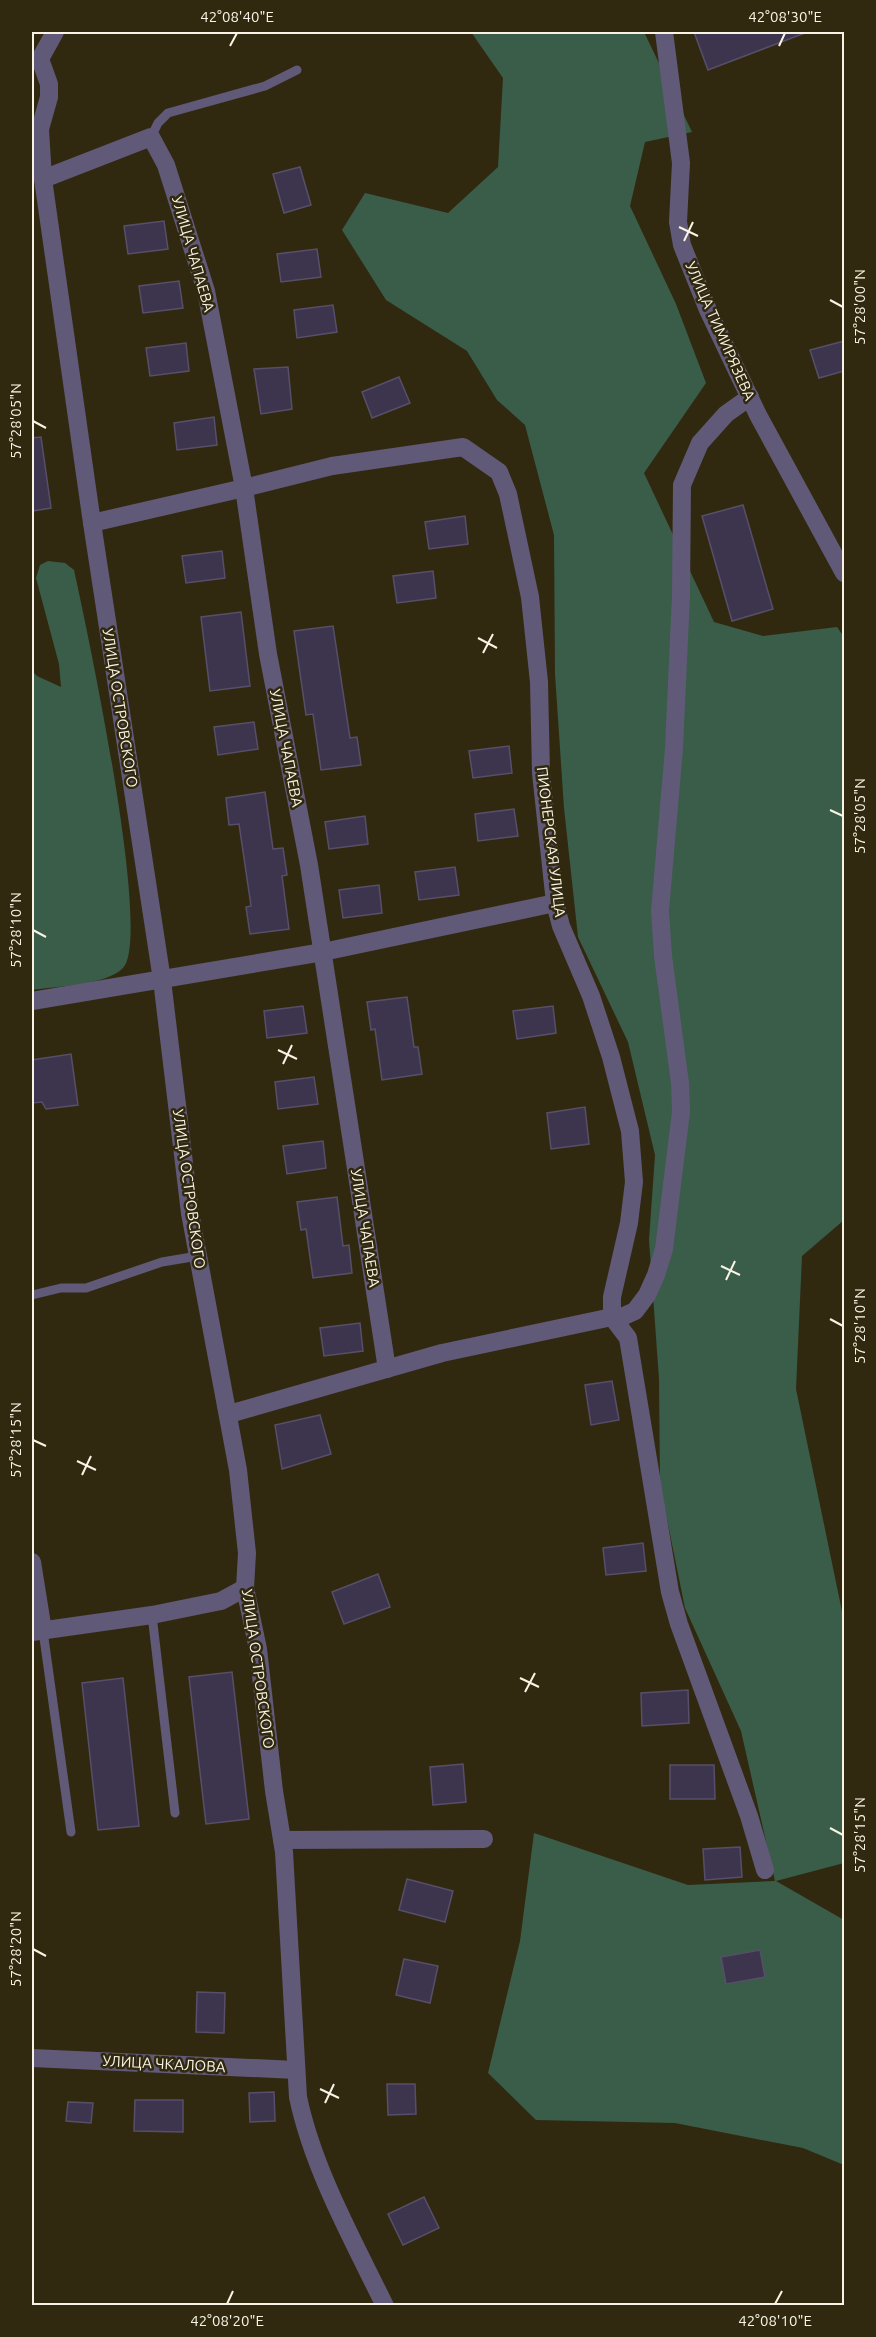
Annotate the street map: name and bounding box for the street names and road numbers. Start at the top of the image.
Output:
street label: УЛИЦА ЧАПАЕВА [169,194,218,314]
street label: УЛИЦА ТИМИРЯЗЕВА [682,259,759,403]
street label: УЛИЦА ОСТРОВСКОГО [100,627,141,789]
street label: УЛИЦА ЧАПАЕВА [267,688,306,809]
street label: ПИОНЕРСКАЯ УЛИЦА [534,766,569,918]
street label: УЛИЦА ОСТРОВСКОГО [170,1108,209,1270]
street label: УЛИЦА ЧАПАЕВА [348,1167,383,1289]
street label: УЛИЦА ОСТРОВСКОГО [239,1588,278,1750]
street label: УЛИЦА ЧКАЛОВА [102,2052,226,2075]

